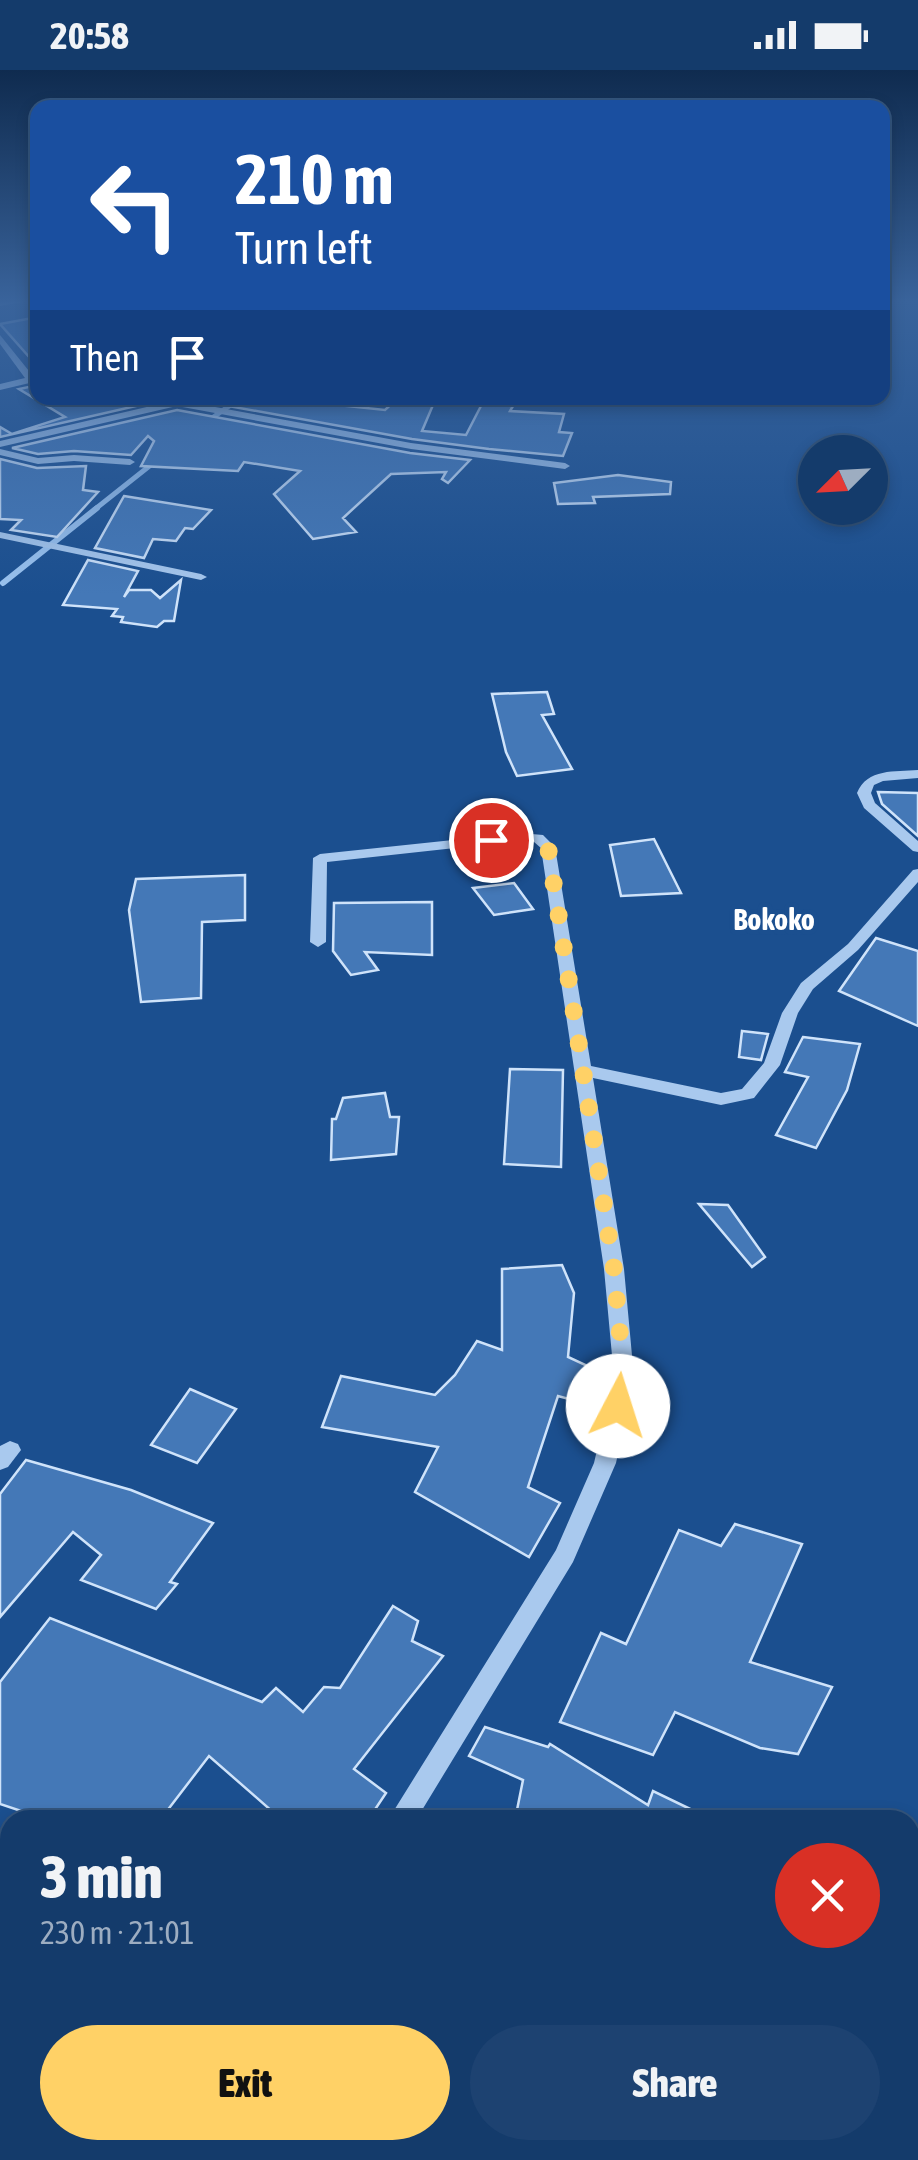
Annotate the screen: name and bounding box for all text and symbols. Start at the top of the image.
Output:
text: 20:58 [50,14,129,57]
text: 210 m [235,139,394,219]
icon: left [70,140,200,270]
text: Turn left [235,222,373,274]
icon: arrive [160,330,215,385]
text: Then [70,336,140,379]
north arrow [798,435,888,525]
map controls [798,435,888,525]
pin [449,798,534,883]
icon: arrive [464,813,519,868]
district label: Bokoko [733,902,815,936]
position arrow [566,1354,670,1458]
text: 3 min [40,1842,163,1911]
button: close [775,1843,880,1948]
text: 230 m · 21:01 [40,1914,195,1951]
button: Exit [40,2025,450,2140]
button: Share [470,2025,880,2140]

